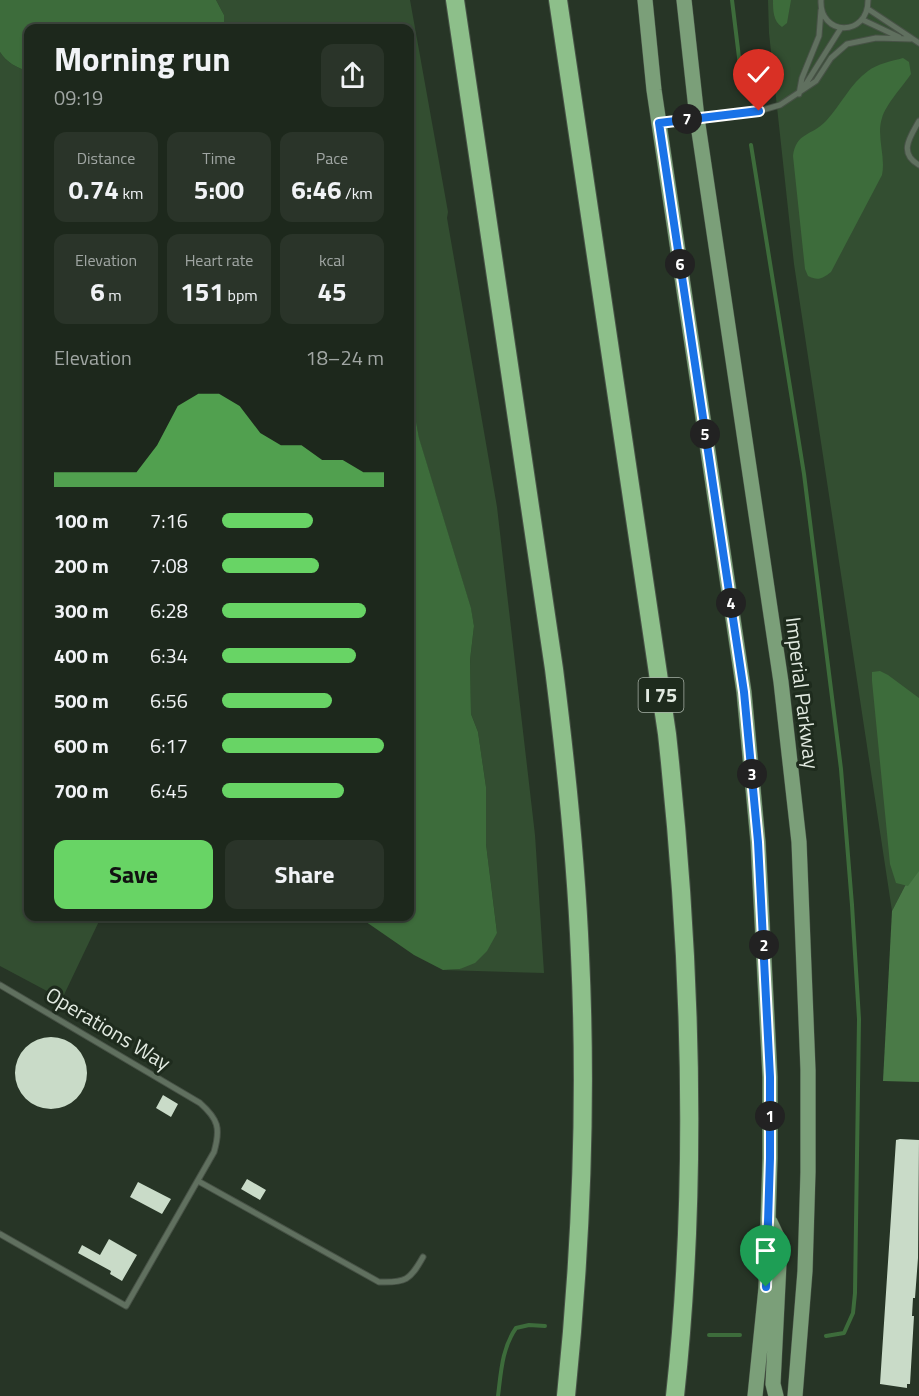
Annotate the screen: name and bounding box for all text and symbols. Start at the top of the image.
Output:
text: Morning run [54,34,231,84]
button: share [321,44,384,107]
pin [733,49,784,111]
icon: check [742,58,775,91]
text: 09:19 [54,82,103,113]
pin: 7 [672,104,702,134]
text: 7 [683,107,691,131]
text: Distance [77,146,135,170]
text: Time [202,146,236,170]
text: Pace [316,146,348,170]
text: 0.74 [69,170,119,209]
text: 5:00 [194,170,244,209]
text: 6:46 [291,170,342,209]
text: km [119,181,143,205]
text: /km [342,181,373,205]
text: Elevation [75,248,137,272]
text: Heart rate [185,248,253,272]
text: kcal [319,248,345,272]
pin: 6 [665,249,695,279]
text: 6 [676,252,684,276]
text: 6 [90,272,105,311]
text: 151 [180,272,224,311]
text: 45 [317,272,347,311]
text: m [105,283,122,307]
text: bpm [224,283,258,307]
text: Elevation [54,342,132,373]
text: 18–24 m [305,342,384,373]
pin: 5 [690,419,720,449]
text: 5 [701,422,709,446]
text: 100 m [54,505,109,536]
text: 7:16 [150,505,188,536]
text: 200 m [54,550,109,581]
text: 7:08 [150,550,188,581]
pin: 4 [716,588,746,618]
text: 4 [727,591,735,615]
text: 300 m [54,595,109,626]
text: 6:28 [150,595,188,626]
street label: Imperial Parkway [778,615,828,771]
text: 400 m [54,640,109,671]
text: 6:34 [150,640,188,671]
road number: I 75 [638,678,684,712]
text: 500 m [54,685,109,716]
text: 6:56 [150,685,188,716]
text: 600 m [54,730,109,761]
text: 6:17 [150,730,188,761]
pin: 3 [737,759,767,789]
text: 3 [748,762,756,786]
text: 700 m [54,775,109,806]
text: 6:45 [150,775,188,806]
button: Save [54,840,213,909]
button: Share [225,840,384,909]
pin: 2 [749,930,779,960]
text: 2 [760,933,768,957]
street label: Operations Way [40,978,177,1078]
pin: 1 [755,1101,785,1131]
text: 1 [766,1104,774,1128]
pin [740,1225,791,1287]
icon: arrive [749,1234,782,1267]

